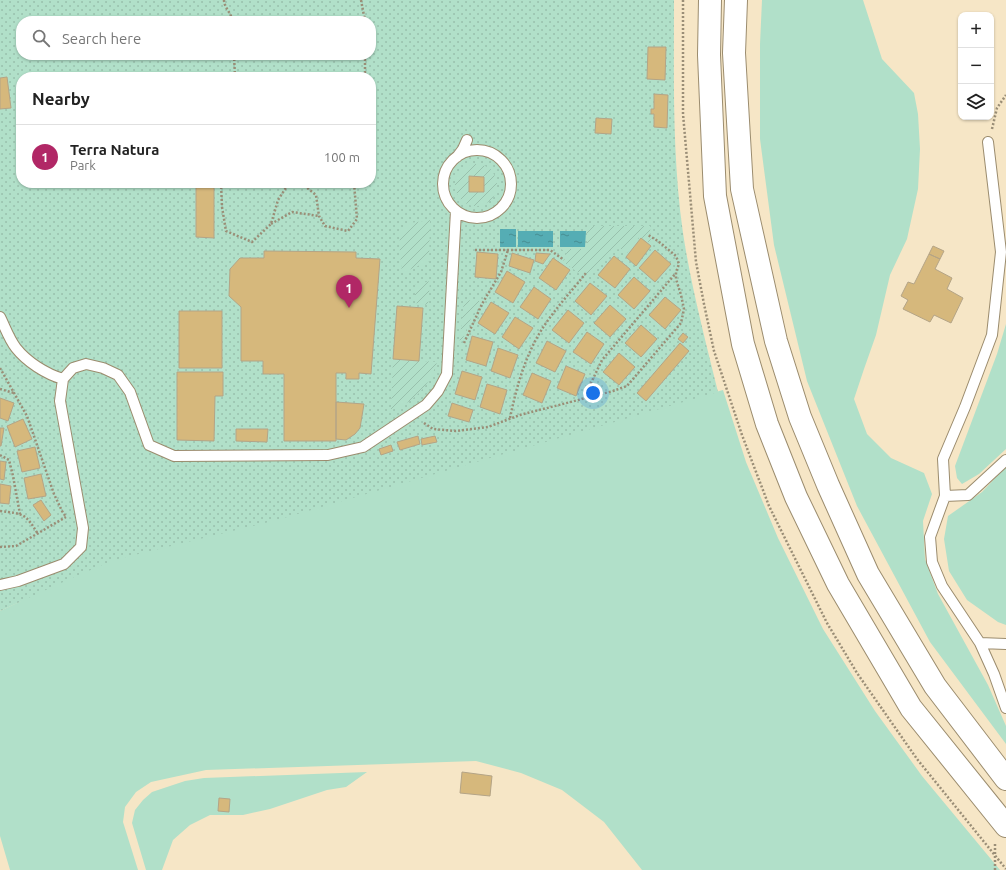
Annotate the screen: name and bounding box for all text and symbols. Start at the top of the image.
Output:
map controls [958,12,994,120]
button: + [958,12,994,48]
search box [16,16,376,60]
icon: search [30,27,52,49]
text: Search here [62,30,141,47]
button: − [958,48,994,84]
button: layers [958,84,994,120]
text: Nearby [32,89,90,108]
text: Terra Natura [70,141,159,158]
text: 1 [41,150,49,164]
text: 100 m [324,150,360,164]
text: Park [70,158,96,172]
pin: 1 [336,275,362,308]
your location [583,383,603,403]

